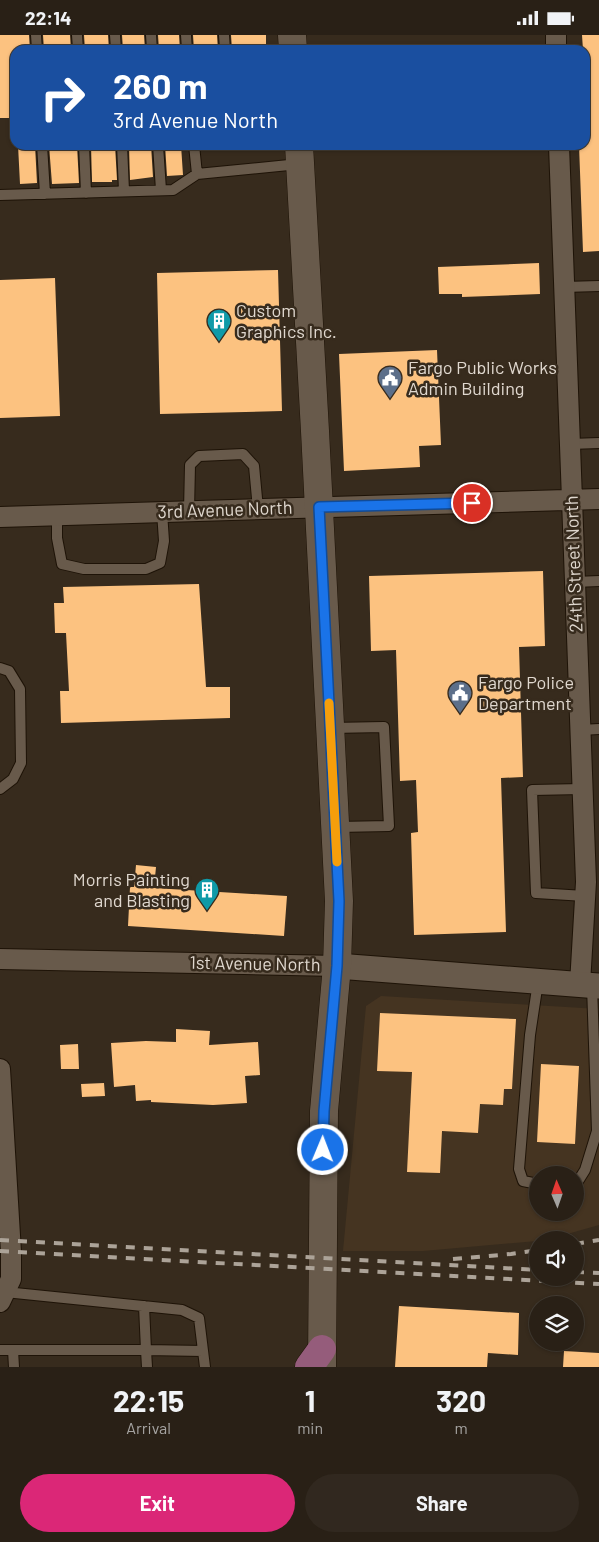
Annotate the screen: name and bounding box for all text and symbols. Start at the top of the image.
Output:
text: 22:14 [25,6,71,29]
text: 260 m [113,64,208,106]
icon: right [30,65,95,130]
text: 3rd Avenue North [113,106,278,132]
place label: Custom Graphics Inc. [236,299,337,342]
building icon: Custom Graphics Inc. [206,308,232,342]
place label: Fargo Public Works Admin Building [408,356,557,399]
public building icon: Fargo Public Works Admin Building [377,365,403,399]
pin [451,482,493,524]
icon: arrive [458,489,486,517]
street label: 24th Street North [560,495,586,633]
street label: 3rd Avenue North [157,496,293,522]
place label: Fargo Police Department [478,671,574,714]
public building icon: Fargo Police Department [447,680,473,714]
place label: Morris Painting and Blasting [73,868,190,911]
building icon: Morris Painting and Blasting [194,877,220,911]
street label: 1st Avenue North [189,951,321,975]
position arrow [296,1123,348,1175]
north arrow [529,1166,584,1221]
map controls [529,1166,584,1351]
button: sound [529,1231,584,1286]
button: layers [529,1296,584,1351]
text: 22:15 [113,1382,184,1418]
text: 1 [305,1382,315,1418]
text: 320 [436,1382,486,1418]
text: Arrival [126,1418,171,1437]
text: min [297,1418,323,1437]
text: m [454,1418,468,1437]
button: Exit [20,1474,295,1532]
button: Share [305,1474,579,1532]

